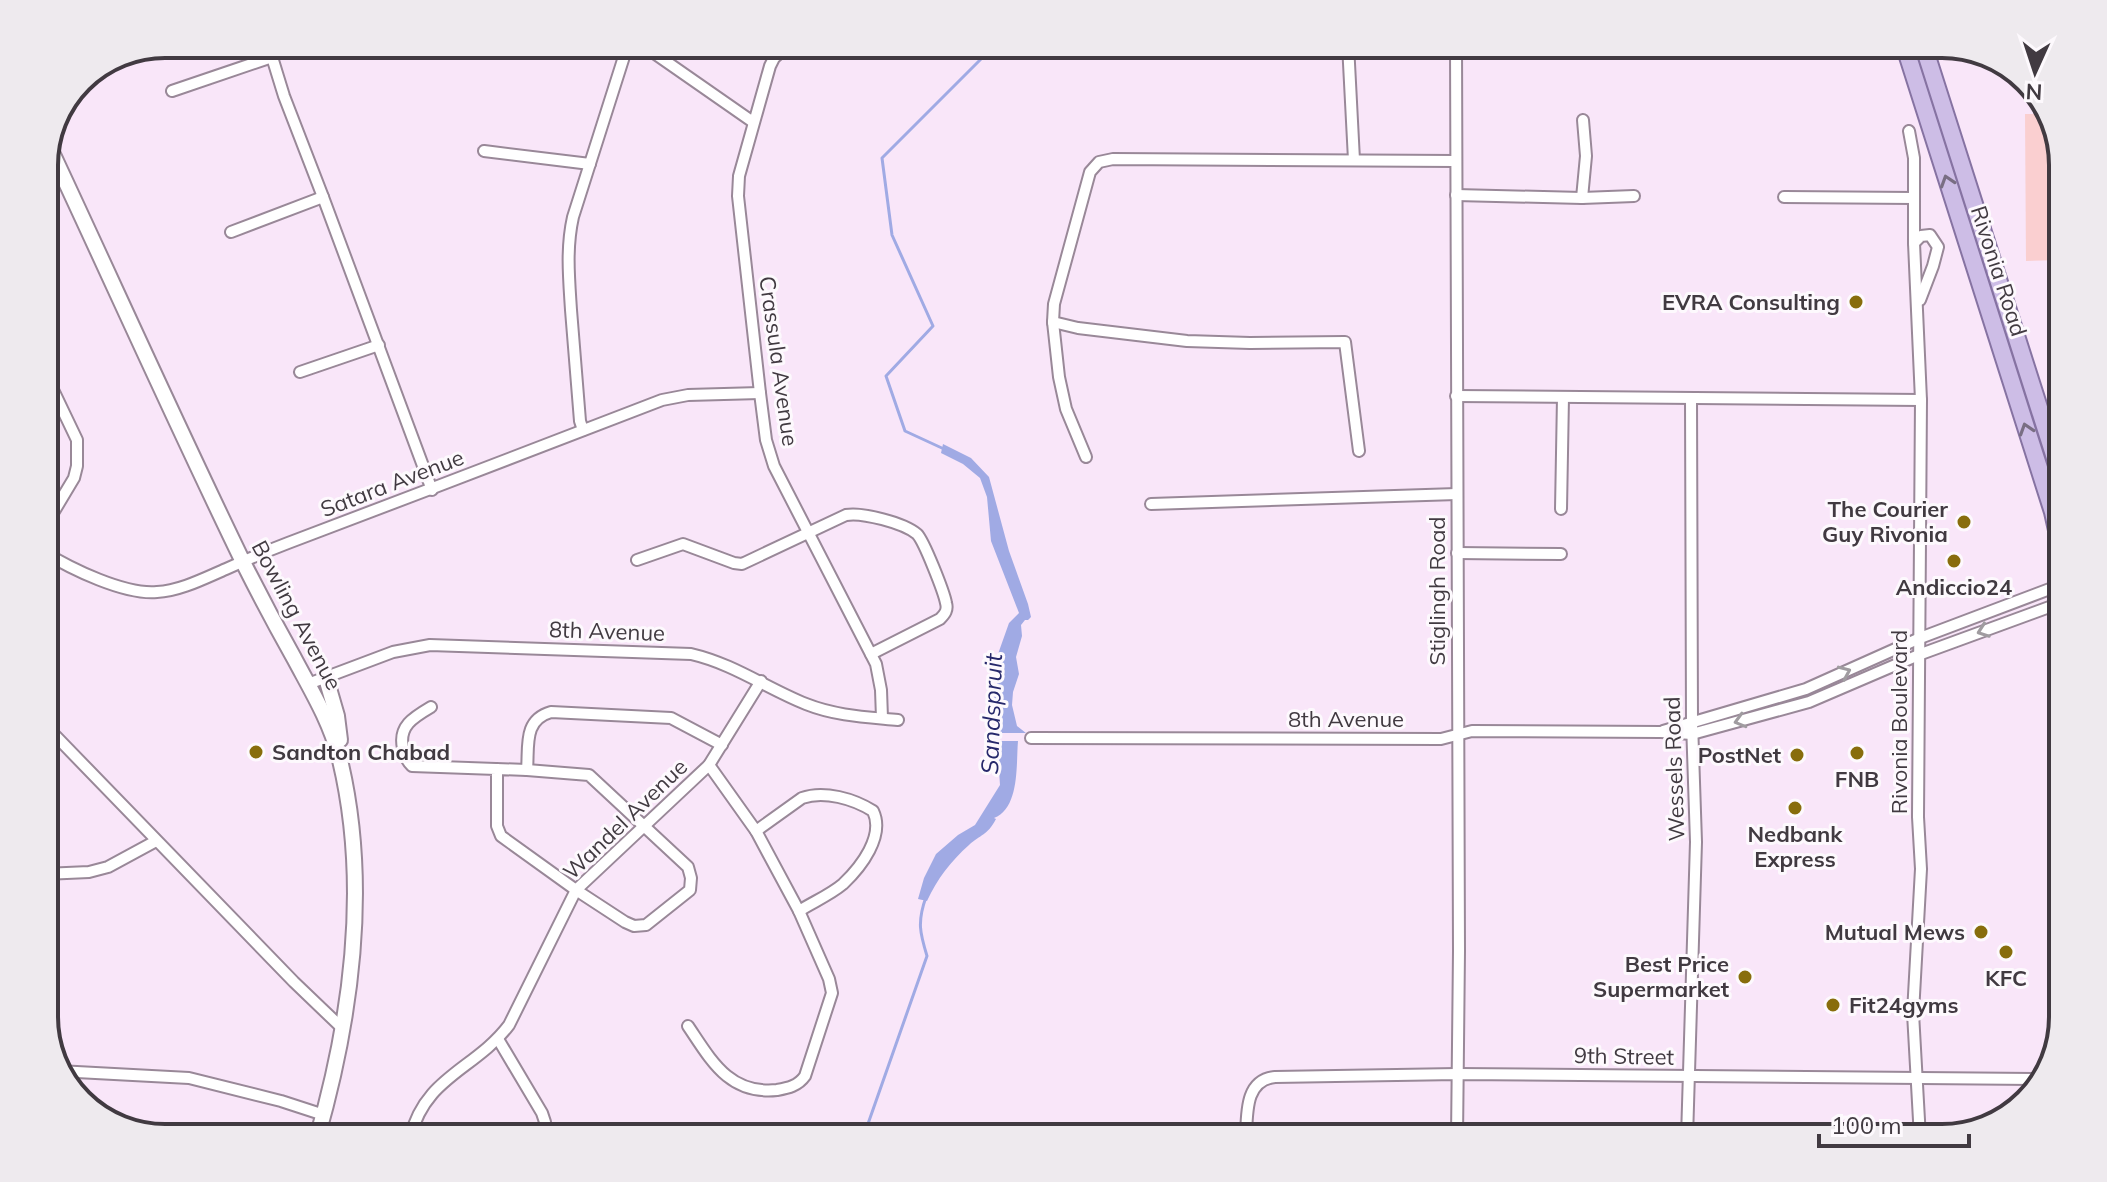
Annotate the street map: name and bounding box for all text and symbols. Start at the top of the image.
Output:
north arrow [1995,32,2075,112]
text: N [2025,78,2043,106]
one-way arrow [1941,174,1957,188]
street label: Rivonia Road [1965,202,2033,340]
street label: Crassula Avenue [753,274,805,448]
place label: EVRA Consulting [1662,288,1840,316]
marker: EVRA Consulting [1847,293,1865,311]
one-way arrow [2020,422,2036,436]
street label: Satara Avenue [316,443,468,523]
place label: The Courier Guy Rivonia [1822,495,1948,548]
marker: The Courier Guy Rivonia [1955,513,1973,531]
street label: Stiglingh Road [1423,516,1451,666]
street label: Bowling Avenue [246,535,348,695]
marker: Andiccio24 [1945,552,1963,570]
place label: Andiccio24 [1896,573,2012,601]
street label: 8th Avenue [548,615,666,647]
one-way arrow [1977,622,1991,638]
street label: Rivonia Boulevard [1885,630,1913,814]
water label: Sandspruit [974,652,1008,775]
one-way arrow [1837,666,1851,682]
street label: Wessels Road [1657,696,1691,842]
street label: 8th Avenue [1288,705,1404,733]
one-way arrow [1733,712,1747,728]
place label: Sandton Chabad [272,738,450,766]
place label: PostNet [1698,741,1781,769]
marker: Sandton Chabad [247,743,265,761]
marker: FNB [1848,744,1866,762]
marker: PostNet [1788,746,1806,764]
street label: Wandel Avenue [557,753,693,885]
place label: FNB [1835,765,1879,793]
marker: Nedbank Express [1786,799,1804,817]
place label: Nedbank Express [1748,820,1843,873]
place label: Mutual Mews [1825,918,1965,946]
marker: Mutual Mews [1972,923,1990,941]
marker: KFC [1997,943,2015,961]
place label: Best Price Supermarket [1593,950,1729,1003]
place label: KFC [1985,964,2027,992]
marker: Best Price Supermarket [1736,968,1754,986]
place label: Fit24gyms [1849,991,1959,1019]
marker: Fit24gyms [1824,996,1842,1014]
street label: 9th Street [1574,1041,1675,1071]
scale bar [1819,1098,1969,1148]
text: 100 m [1831,1110,1902,1140]

